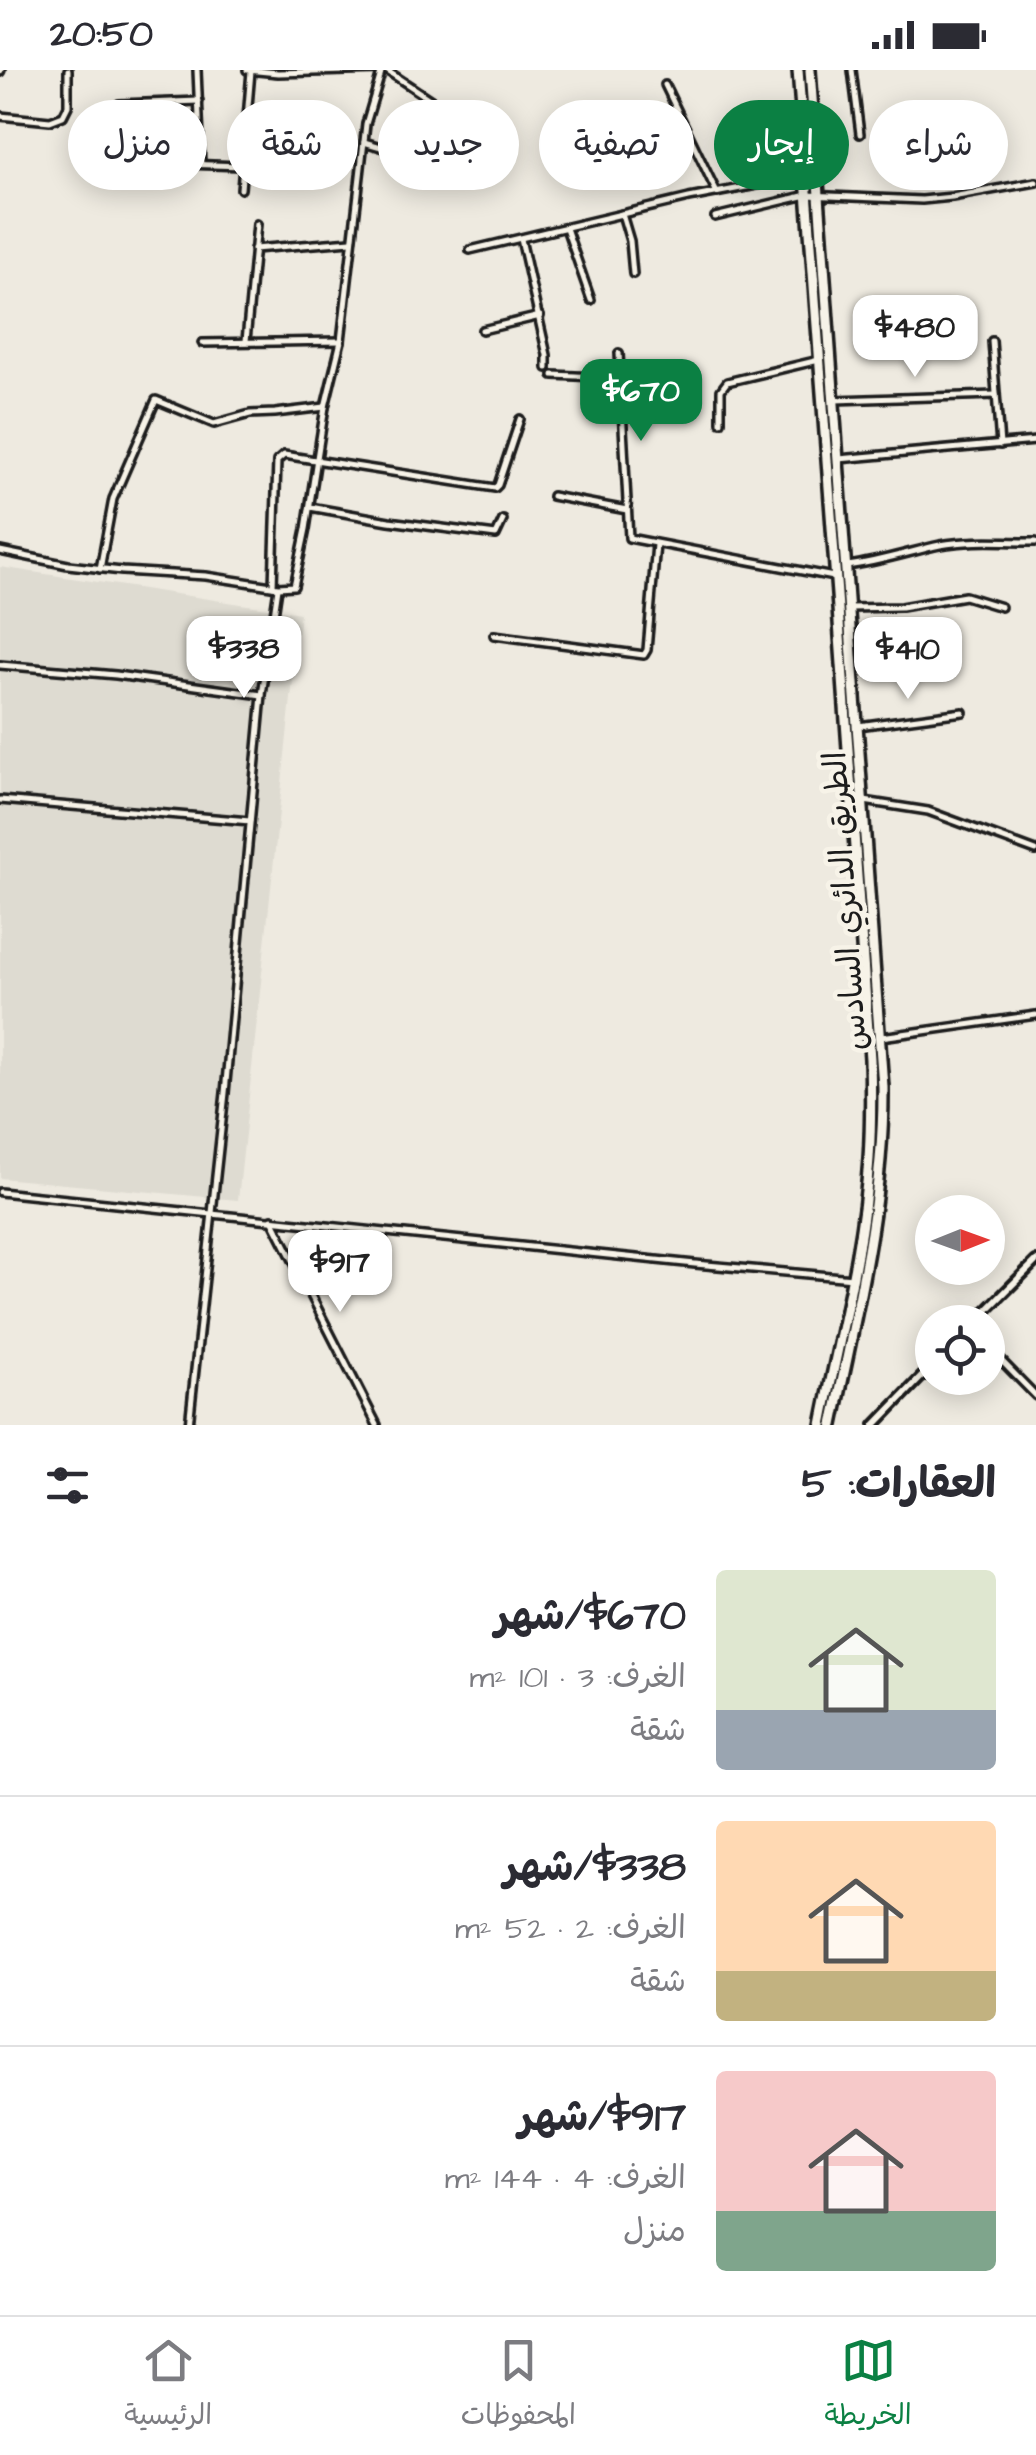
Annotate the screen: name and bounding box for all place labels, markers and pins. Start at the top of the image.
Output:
pin: $480 [856,295,974,380]
pin: $670 [582,359,700,444]
pin: $338 [185,616,303,701]
pin: $410 [849,617,967,702]
pin: $917 [281,1230,399,1315]

